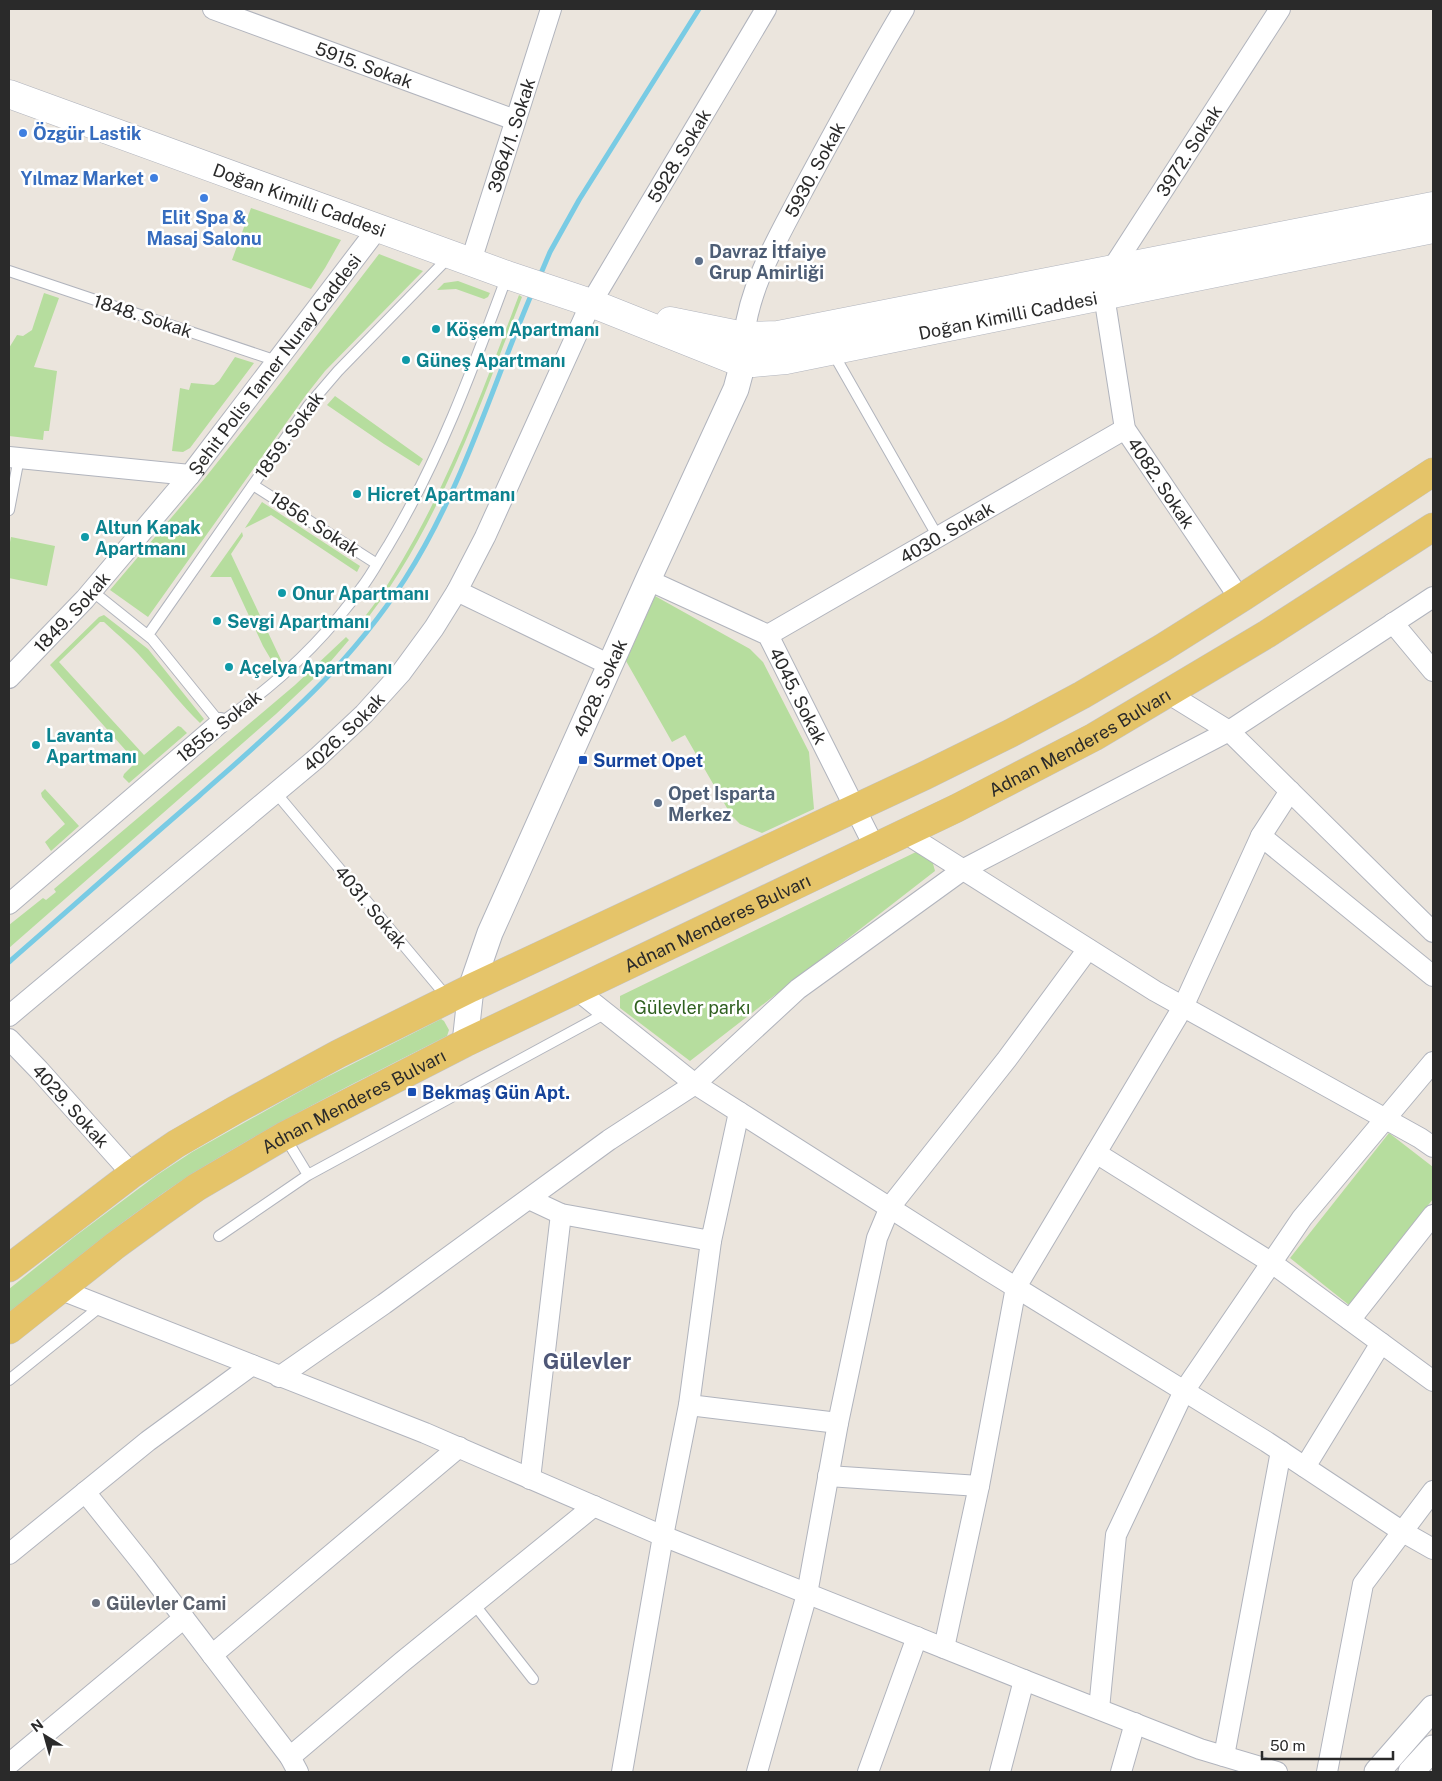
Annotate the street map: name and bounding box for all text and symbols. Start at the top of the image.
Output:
street label: 5915. Sokak [313,37,416,92]
street label: 3964/1. Sokak [483,75,539,195]
street label: 3972. Sokak [1151,101,1226,200]
street label: 5928. Sokak [643,105,715,206]
street label: 5930. Sokak [780,118,849,221]
place label: Özgür Lastik [33,122,142,144]
marker: Özgür Lastik [17,127,29,139]
street label: Doğan Kimilli Caddesi [210,159,389,241]
place label: Yılmaz Market [21,168,144,189]
marker: Yılmaz Market [148,172,160,184]
marker: Elit Spa & Masaj Salonu [198,192,210,204]
place label: Elit Spa & Masaj Salonu [146,207,262,249]
place label: Davraz İtfaiye Grup Amirliği [709,240,826,283]
street label: Şehit Polis Tamer Nuray Caddesi [184,250,365,479]
marker: Davraz İtfaiye Grup Amirliği [693,255,705,267]
street label: Doğan Kimilli Caddesi [916,287,1099,343]
street label: 1848. Sokak [91,290,195,342]
place label: Köşem Apartmanı [446,319,599,340]
marker: Köşem Apartmanı [430,323,442,335]
place label: Güneş Apartmanı [416,350,566,371]
marker: Güneş Apartmanı [400,354,412,366]
street label: 1859. Sokak [250,387,328,483]
street label: 4082. Sokak [1123,434,1199,532]
place label: Hicret Apartmanı [367,484,515,505]
street label: 1856. Sokak [266,487,364,561]
marker: Hicret Apartmanı [351,488,363,500]
street label: 4030. Sokak [896,497,997,567]
place label: Altun Kapak Apartmanı [95,517,201,559]
marker: Altun Kapak Apartmanı [79,531,91,543]
street label: 1849. Sokak [29,567,114,656]
place label: Onur Apartmanı [292,583,429,604]
marker: Onur Apartmanı [276,587,288,599]
place label: Sevgi Apartmanı [227,611,369,632]
marker: Sevgi Apartmanı [211,615,223,627]
street label: 4028. Sokak [569,636,631,740]
street label: 4045. Sokak [765,644,832,748]
place label: Açelya Apartmanı [239,657,392,678]
marker: Açelya Apartmanı [223,661,235,673]
street label: Adnan Menderes Bulvarı [985,683,1174,800]
street label: 1855. Sokak [173,686,265,766]
street label: 4026. Sokak [299,688,389,776]
place label: Lavanta Apartmanı [46,725,137,767]
marker: Lavanta Apartmanı [30,739,42,751]
place label: Surmet Opet [593,750,703,771]
marker: Surmet Opet [577,754,589,766]
place label: Opet Isparta Merkez [668,783,775,825]
marker: Opet Isparta Merkez [652,797,664,809]
street label: 4031. Sokak [330,861,412,953]
street label: Adnan Menderes Bulvarı [620,869,814,976]
park label: Gülevler parkı [634,997,750,1018]
street label: Adnan Menderes Bulvarı [258,1044,449,1157]
street label: 4029. Sokak [28,1060,114,1152]
place label: Bekmaş Gün Apt. [422,1082,570,1103]
marker: Bekmaş Gün Apt. [406,1086,418,1098]
district label: Gülevler [543,1348,631,1374]
place label: Gülevler Cami [106,1593,226,1614]
marker: Gülevler Cami [90,1597,102,1609]
north arrow [20,1711,70,1761]
text: N [28,1716,46,1735]
scale bar [1262,1728,1393,1760]
text: 50 m [1270,1737,1305,1754]

